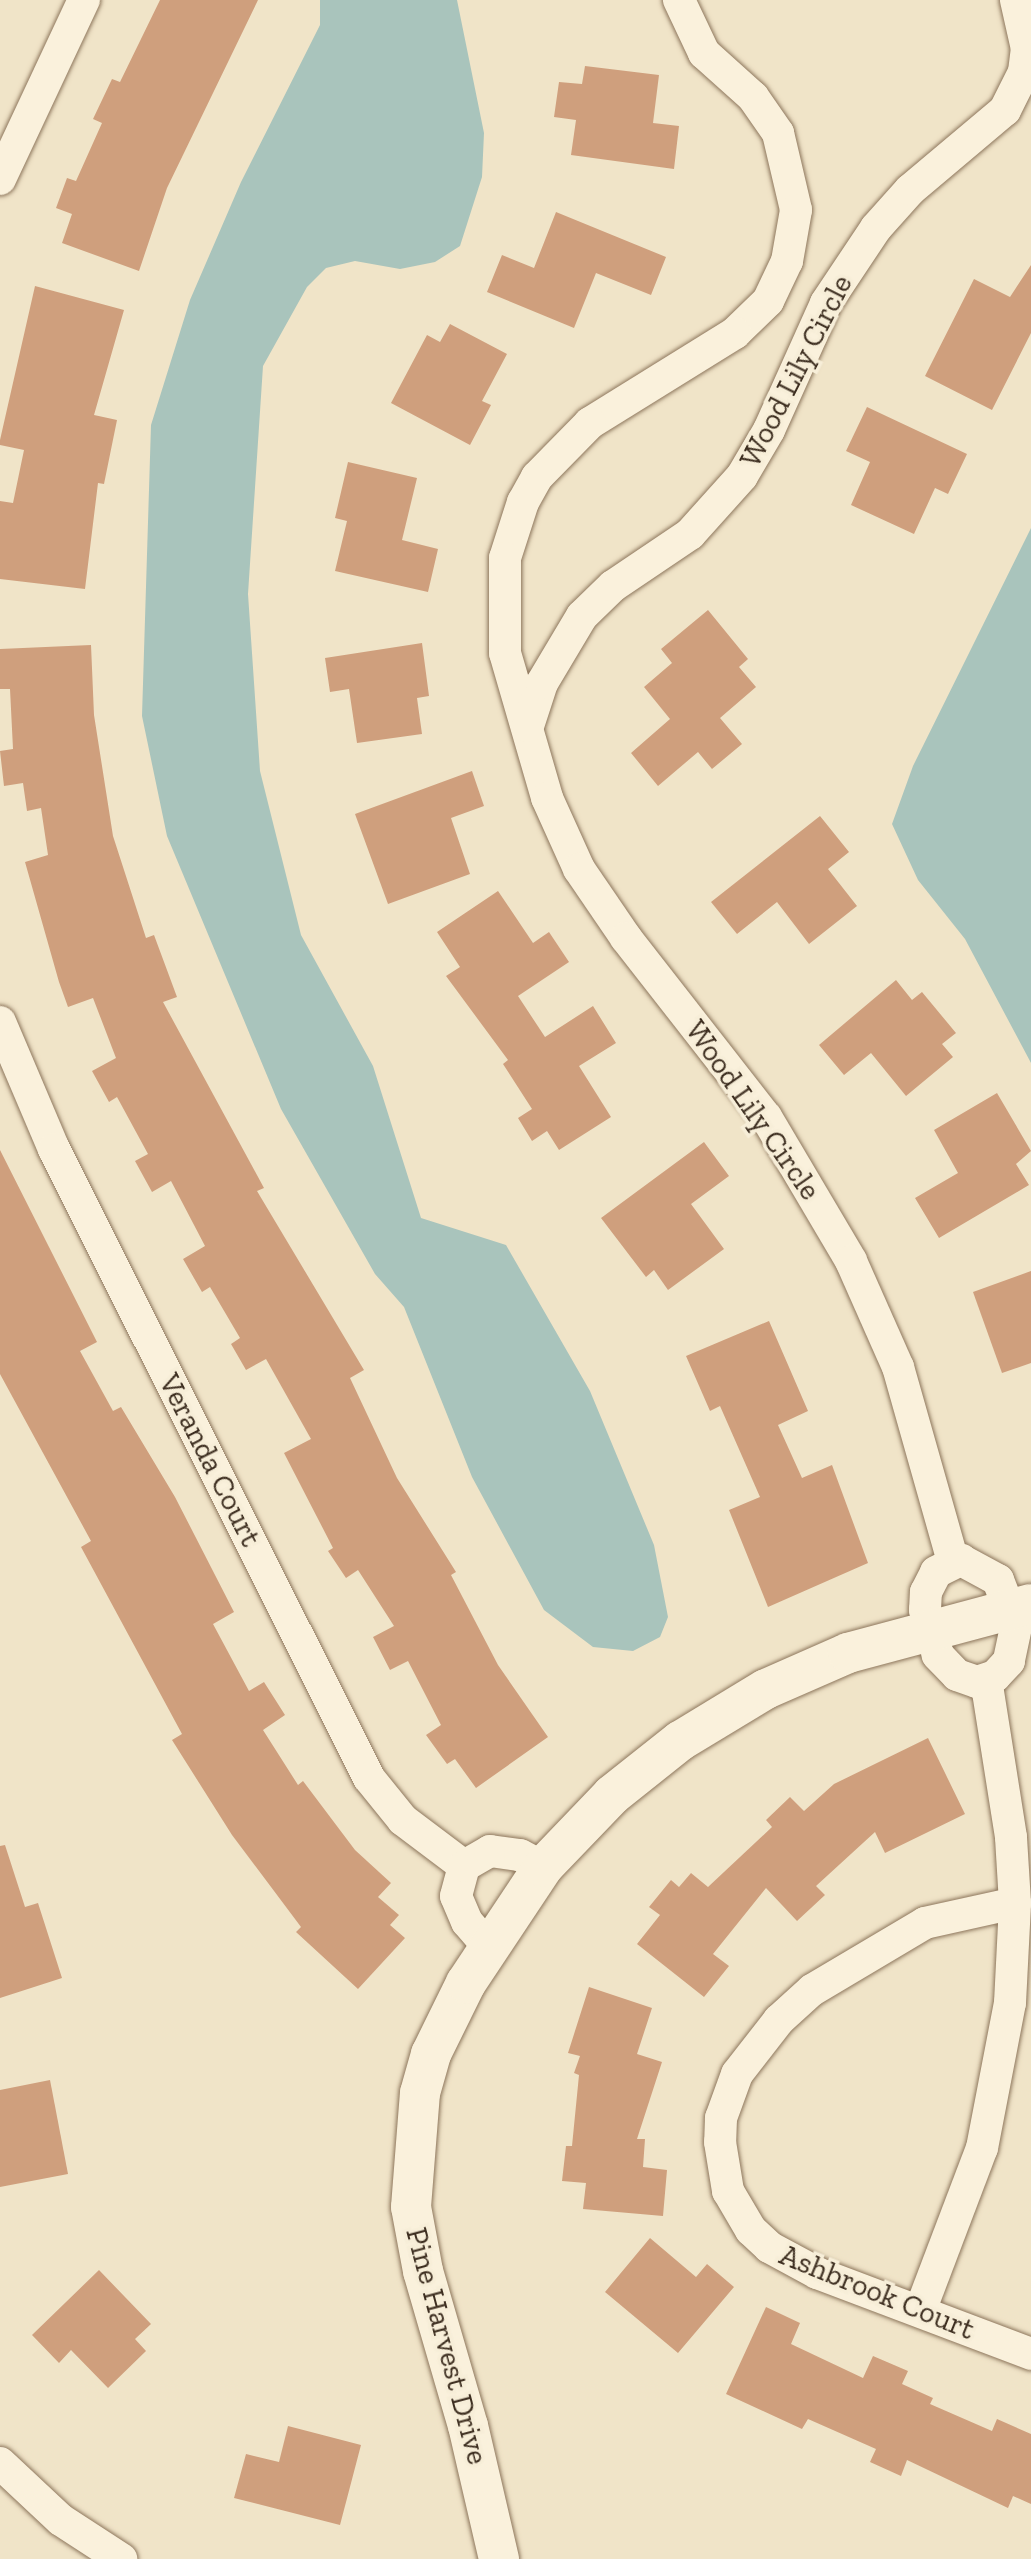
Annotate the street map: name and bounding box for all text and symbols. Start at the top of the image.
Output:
street label: Wood Lily Circle [732,269,860,473]
street label: Wood Lily Circle [678,1013,828,1207]
street label: Veranda Court [151,1368,269,1552]
street label: Pine Harvest Drive [398,2224,496,2468]
street label: Ashbrook Court [775,2237,979,2347]

